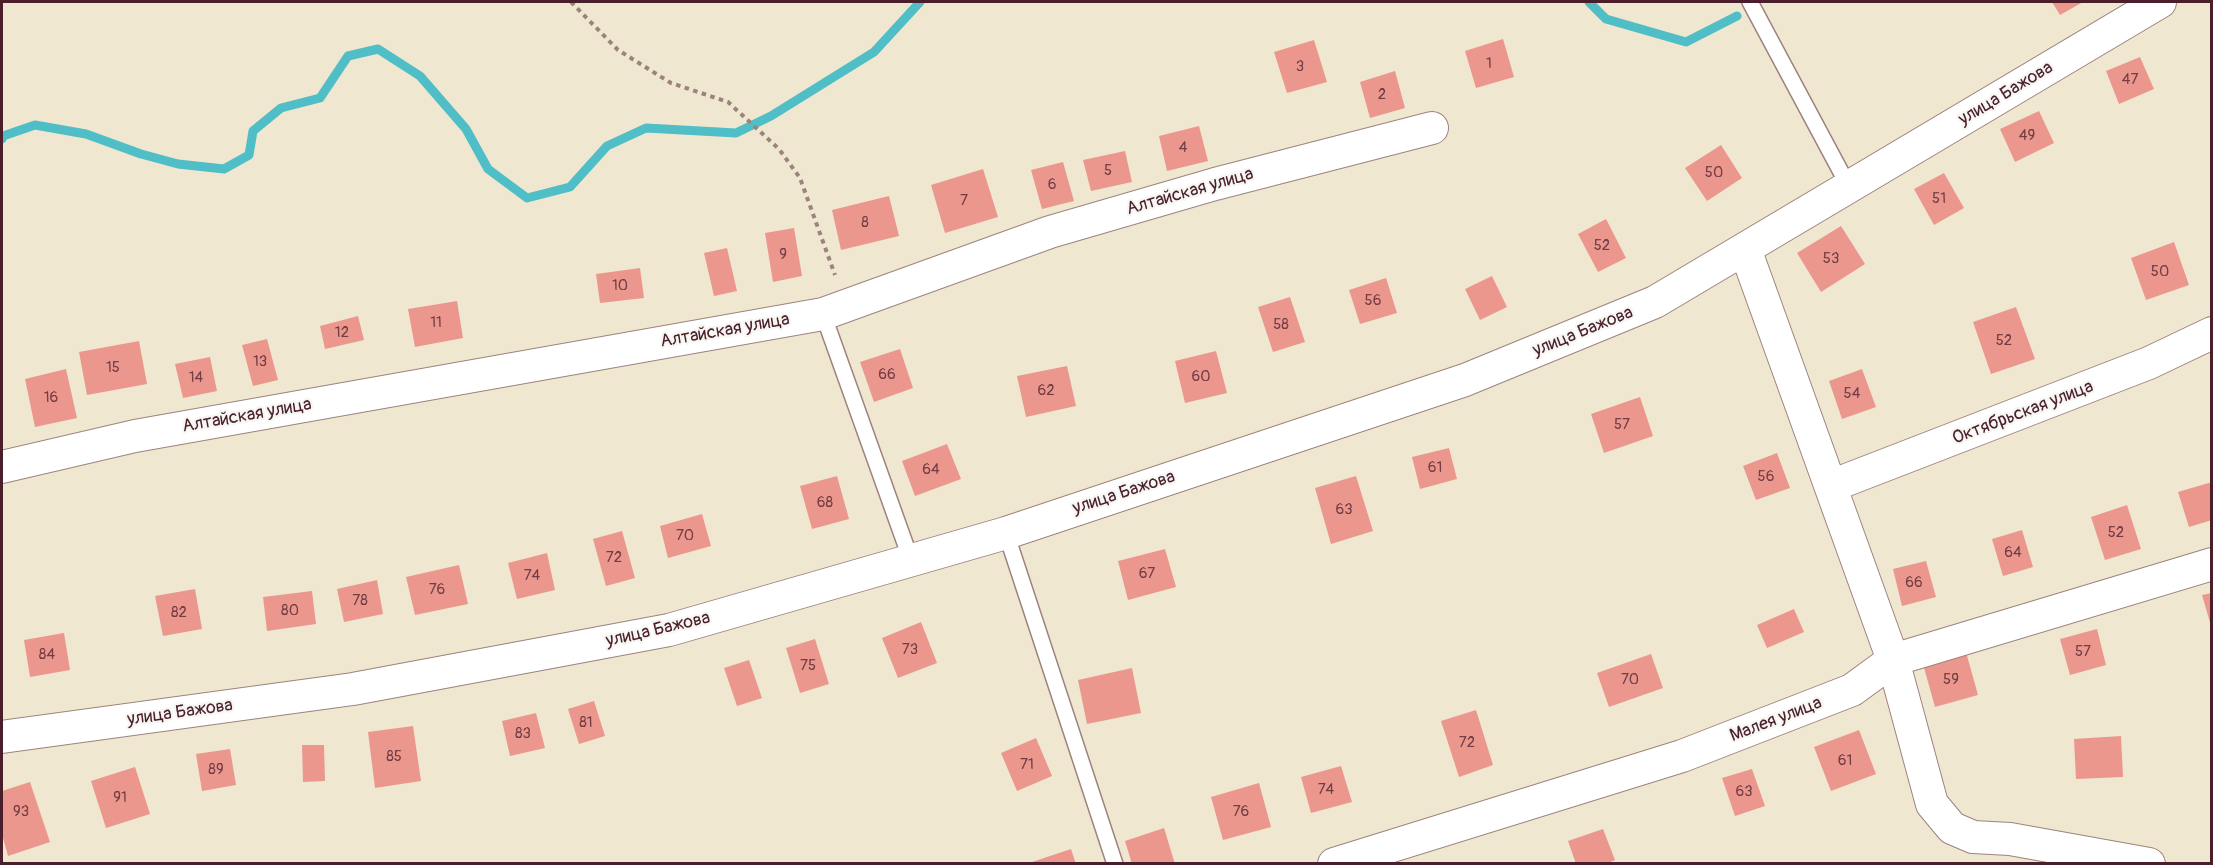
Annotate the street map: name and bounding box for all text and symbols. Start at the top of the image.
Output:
house number: 1 [1486,55,1492,73]
street label: улица Бажова [1955,57,2057,131]
house number: 3 [1296,58,1304,76]
house number: 47 [2122,71,2138,89]
house number: 2 [1378,86,1386,104]
house number: 49 [2019,127,2035,145]
house number: 4 [1179,139,1187,157]
house number: 5 [1104,162,1112,180]
street label: Алтайская улица [1124,164,1256,220]
house number: 50 [1705,164,1723,182]
house number: 6 [1048,176,1056,194]
house number: 51 [1932,190,1946,208]
house number: 7 [960,192,968,210]
house number: 8 [861,214,869,232]
house number: 52 [1594,237,1610,255]
house number: 9 [779,246,787,264]
house number: 53 [1823,250,1839,268]
house number: 50 [2151,263,2169,281]
house number: 10 [612,277,628,295]
house number: 56 [1365,292,1381,310]
street label: улица Бажова [1530,302,1636,362]
street label: Алтайская улица [659,309,791,353]
house number: 11 [430,314,442,332]
house number: 58 [1273,316,1289,334]
house number: 12 [335,324,349,342]
house number: 52 [1996,332,2012,350]
house number: 13 [253,353,267,371]
house number: 15 [106,359,120,377]
house number: 66 [878,366,896,384]
house number: 60 [1192,368,1210,386]
house number: 14 [189,369,203,387]
street label: Октябрьская улица [1949,376,2097,450]
house number: 62 [1037,382,1055,400]
house number: 54 [1844,385,1860,403]
house number: 16 [44,389,58,407]
street label: Алтайская улица [181,394,313,438]
house number: 57 [1614,416,1630,434]
house number: 61 [1428,459,1442,477]
house number: 64 [922,461,940,479]
street label: улица Бажова [1070,466,1178,520]
house number: 56 [1758,468,1774,486]
house number: 68 [817,494,833,512]
house number: 63 [1335,501,1353,519]
house number: 52 [2108,524,2124,542]
house number: 70 [676,527,694,545]
house number: 64 [2004,544,2022,562]
house number: 72 [606,549,622,567]
house number: 67 [1139,565,1155,583]
house number: 74 [524,567,540,585]
house number: 66 [1905,574,1923,592]
house number: 76 [429,581,445,599]
house number: 78 [352,592,368,610]
house number: 80 [281,602,299,620]
house number: 82 [171,604,187,622]
street label: улица Бажова [604,608,712,652]
house number: 73 [902,641,918,659]
house number: 57 [2075,643,2091,661]
house number: 84 [39,646,55,664]
house number: 75 [800,657,816,675]
house number: 70 [1621,671,1639,689]
house number: 59 [1943,671,1959,689]
street label: Малея улица [1727,693,1825,747]
street label: улица Бажова [126,695,234,731]
house number: 81 [579,714,593,732]
house number: 83 [515,725,531,743]
house number: 72 [1459,734,1475,752]
house number: 85 [386,748,402,766]
house number: 61 [1838,752,1852,770]
house number: 71 [1020,756,1034,774]
house number: 89 [208,761,224,779]
house number: 74 [1318,781,1334,799]
house number: 63 [1735,783,1753,801]
house number: 91 [113,789,127,807]
house number: 93 [13,803,29,821]
house number: 76 [1233,803,1249,821]

